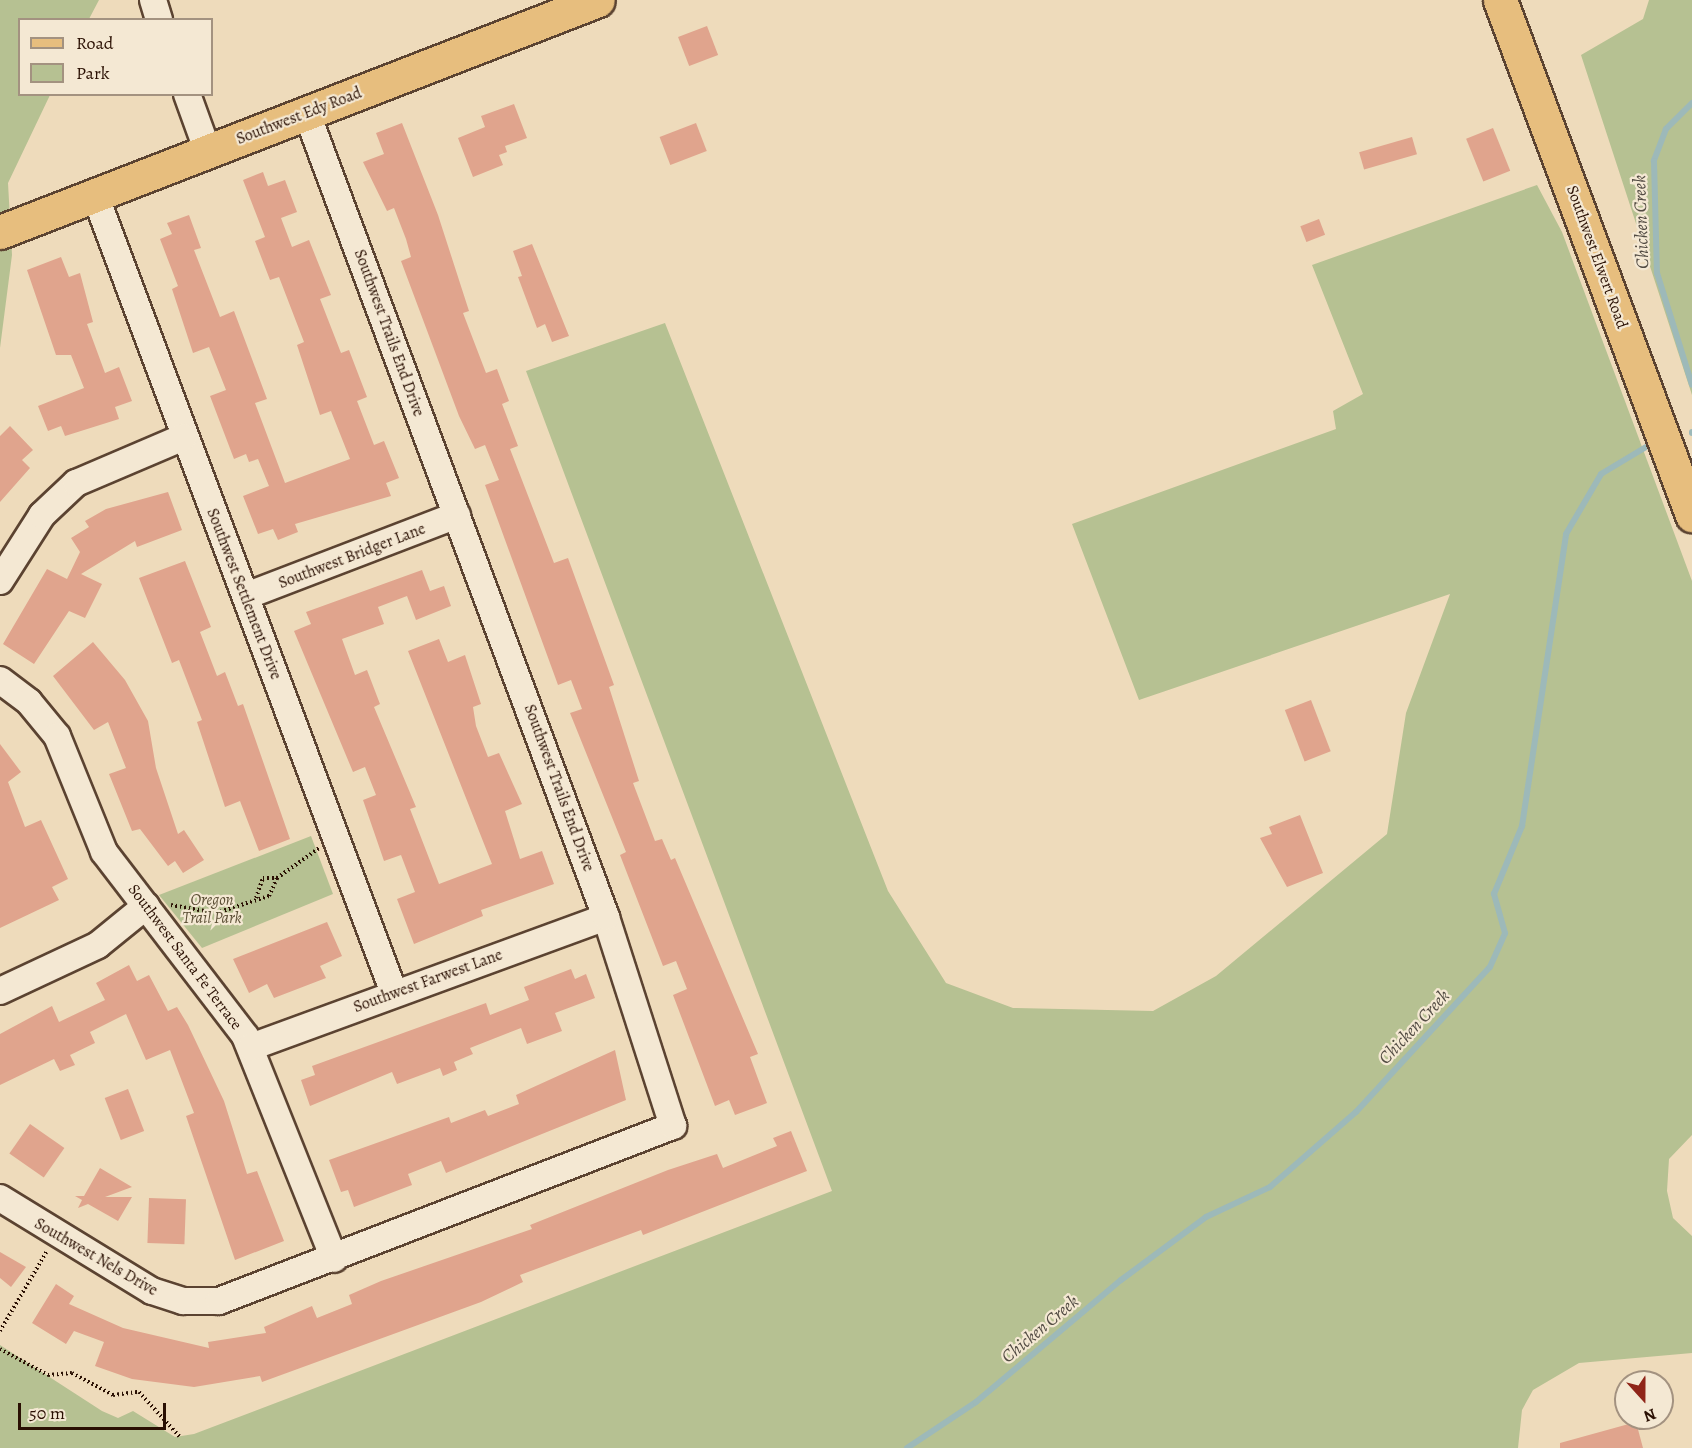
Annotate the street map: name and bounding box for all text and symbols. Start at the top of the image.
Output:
legend [18,18,213,96]
text: Road [76,31,113,55]
text: Park [76,61,110,85]
street label: Southwest Edy Road [234,83,364,149]
water label: Chicken Creek [1629,175,1653,269]
street label: Southwest Elwert Road [1562,183,1632,331]
street label: Southwest Trails End Drive [350,247,428,419]
street label: Southwest Settlement Drive [202,506,286,682]
street label: Southwest Bridger Lane [276,519,428,593]
street label: Southwest Trails End Drive [520,702,598,874]
street label: Southwest Santa Fe Terrace [124,880,246,1034]
park label: Oregon Trail Park [182,890,242,928]
street label: Southwest Farwest Lane [351,945,505,1017]
water label: Chicken Creek [1374,985,1454,1069]
street label: Southwest Nels Drive [31,1214,161,1300]
water label: Chicken Creek [997,1290,1083,1368]
north arrow [1614,1370,1674,1430]
scale bar [21,1391,170,1429]
text: 50 m [29,1401,65,1425]
text: N [1640,1403,1659,1427]

